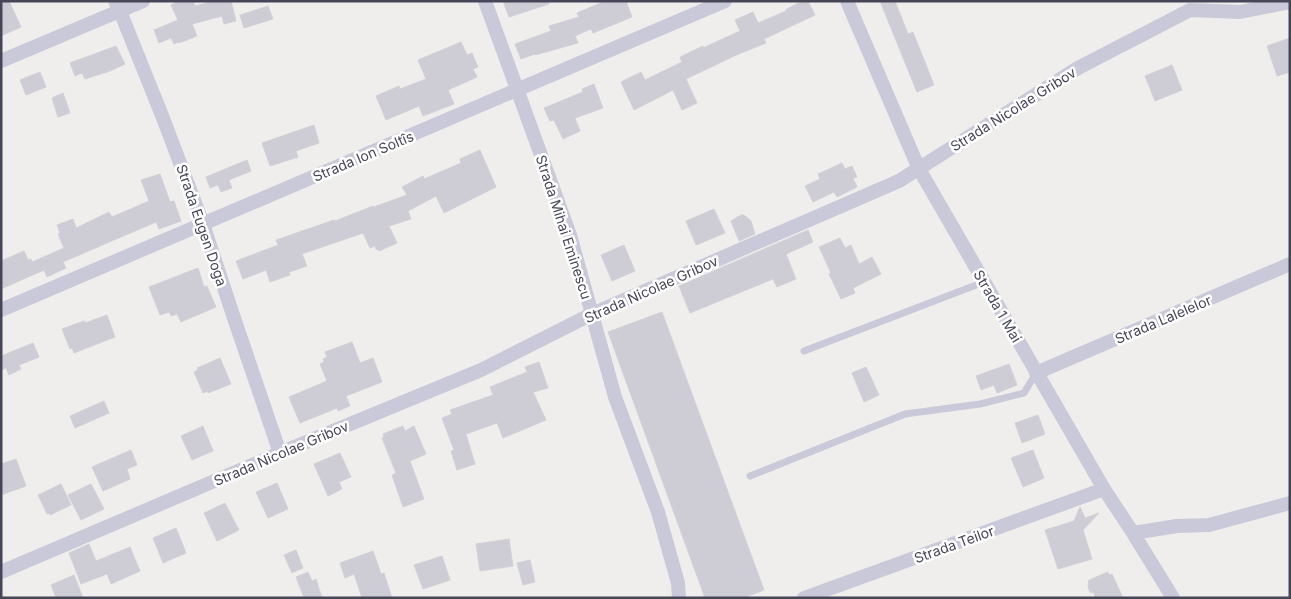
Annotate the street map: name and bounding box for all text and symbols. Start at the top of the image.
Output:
street label: Strada Nicolae Gribov [947,63,1079,155]
street label: Strada Ion Soltîs [310,127,416,185]
street label: Strada Mihai Eminescu [533,153,595,301]
street label: Strada Eugen Doga [173,162,231,288]
street label: Strada Nicolae Gribov [581,252,721,326]
street label: Strada 1 Mai [970,267,1026,345]
street label: Strada Lalelelor [1112,291,1214,347]
street label: Strada Nicolae Gribov [211,417,351,489]
street label: Strada Teilor [912,522,996,566]

